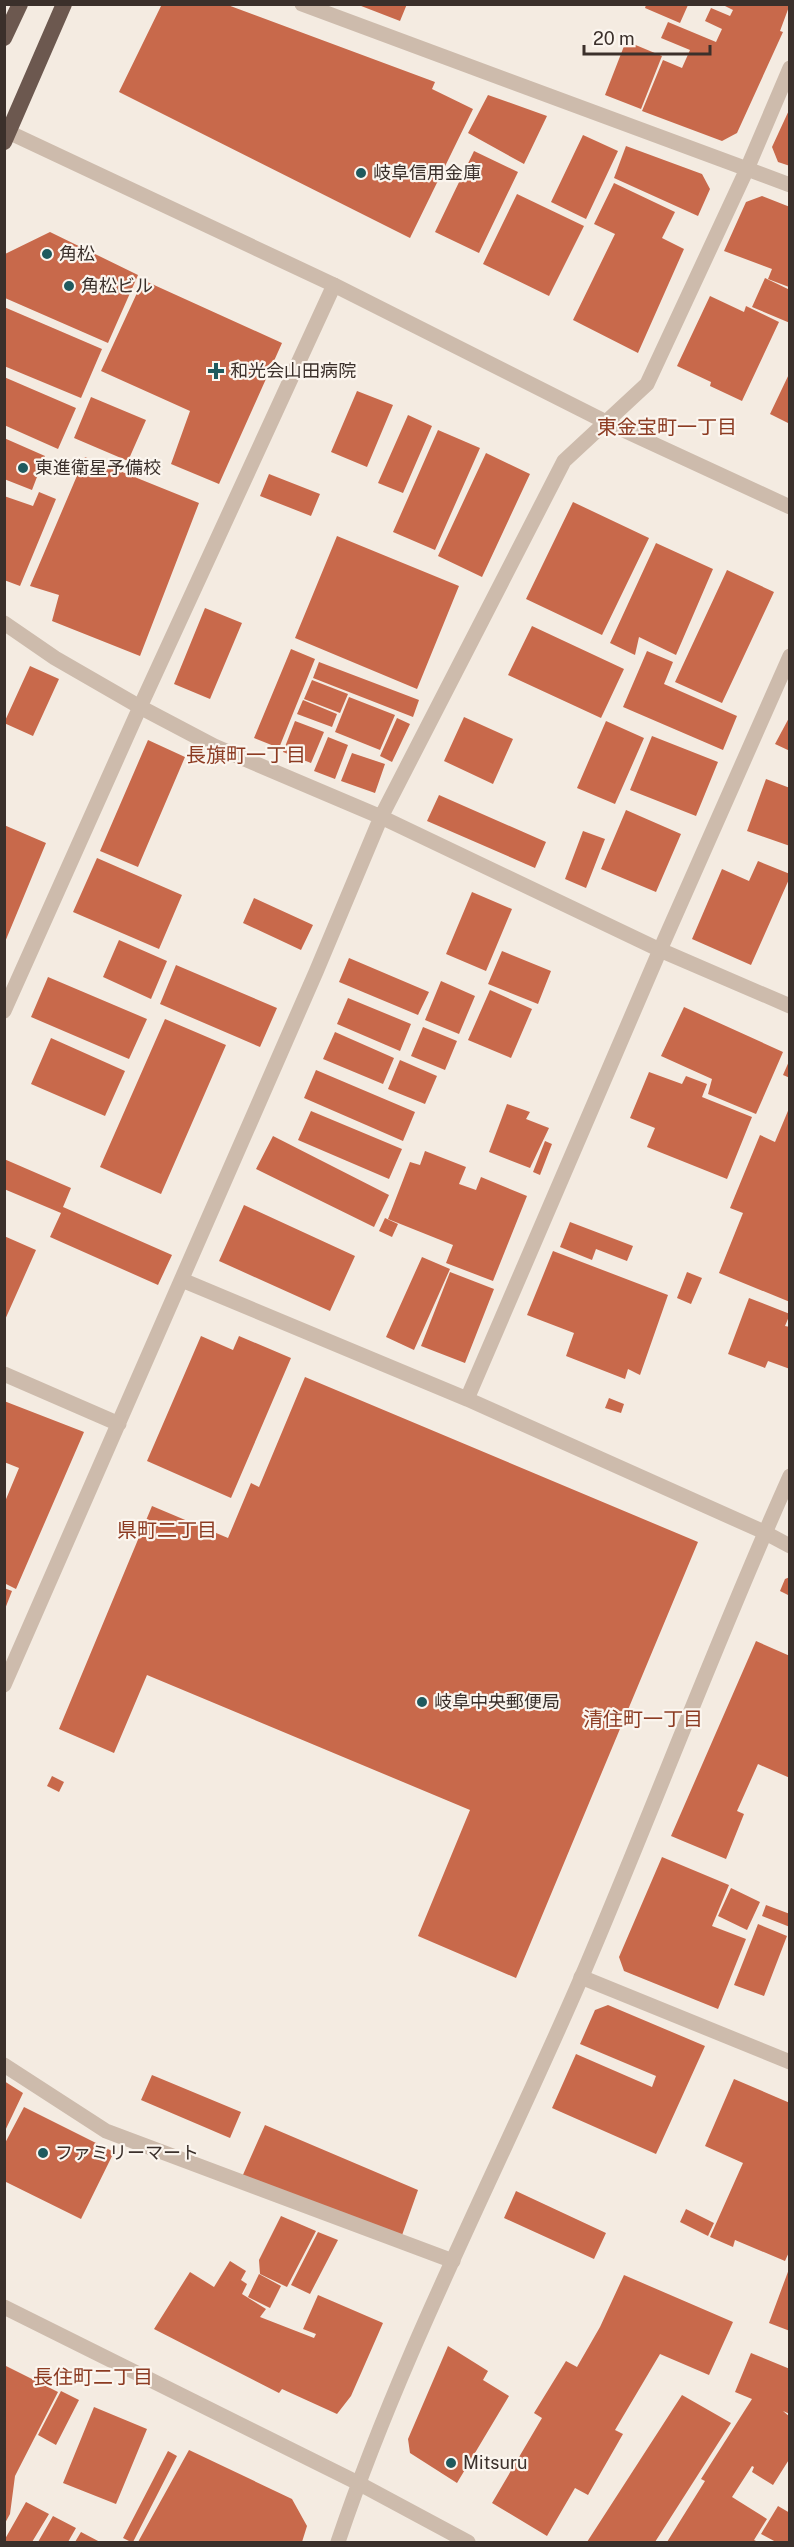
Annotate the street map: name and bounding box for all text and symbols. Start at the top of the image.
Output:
scale bar [584,18,710,56]
text: 20 m [593,28,635,49]
place label: 岐阜信用金庫 [373,162,481,183]
marker: 岐阜信用金庫 [354,166,368,180]
place label: 角松 [59,243,95,264]
marker: 角松 [40,247,54,261]
place label: 角松ビル [81,275,153,296]
marker: 角松ビル [62,279,76,293]
place label: 和光会山田病院 [230,360,356,381]
marker: 和光会山田病院 [207,362,225,380]
district label: 東金宝町一丁目 [597,415,737,439]
place label: 東進衛星予備校 [35,457,161,478]
marker: 東進衛星予備校 [16,461,30,475]
district label: 長旗町一丁目 [186,743,306,767]
district label: 県町二丁目 [117,1518,217,1542]
place label: 岐阜中央郵便局 [434,1691,560,1712]
marker: 岐阜中央郵便局 [415,1695,429,1709]
district label: 清住町一丁目 [583,1707,703,1731]
place label: ファミリーマート [55,2142,199,2163]
marker: ファミリーマート [36,2146,50,2160]
district label: 長住町二丁目 [33,2365,153,2389]
place label: Mitsuru [463,2452,528,2473]
marker: Mitsuru [444,2456,458,2470]

